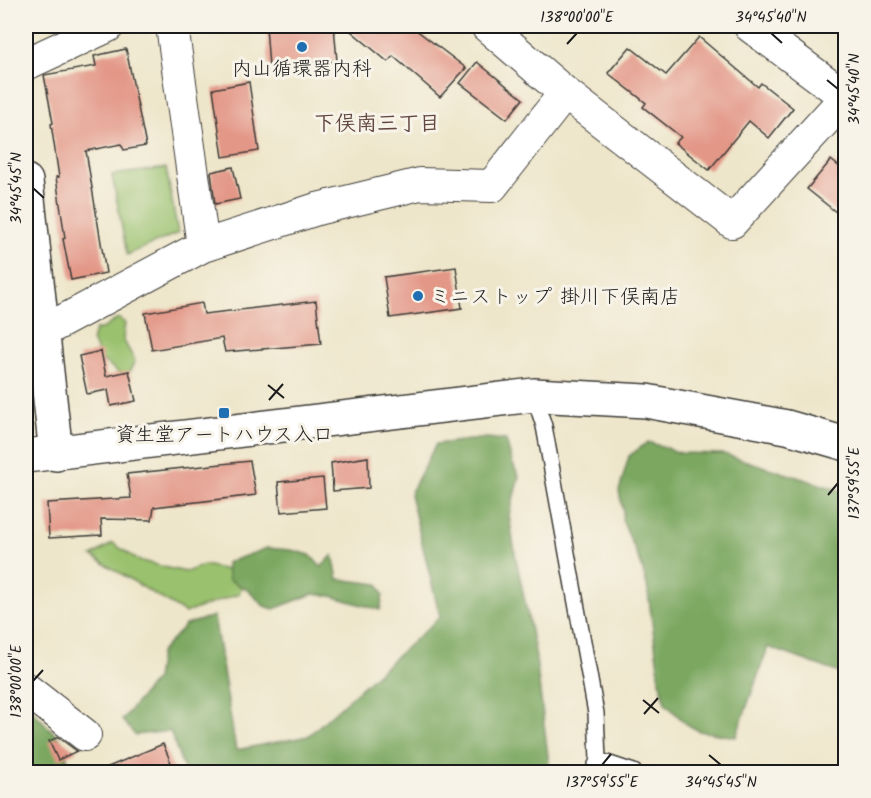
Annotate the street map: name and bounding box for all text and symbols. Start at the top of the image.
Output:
text: 138°00'00"E [540,6,615,30]
text: 34°45'40"N [735,6,807,30]
marker: 内山循環器内科 [295,40,309,54]
text: 34°45'40"N [843,53,867,125]
place label: 内山循環器内科 [232,54,372,86]
district label: 下俣南三丁目 [314,108,440,141]
text: 34°45'45"N [5,152,29,224]
place label: ミニストップ 掛川下俣南店 [430,282,680,314]
marker: ミニストップ 掛川下俣南店 [411,289,425,303]
marker: 資生堂アートハウス入口 [217,406,231,420]
place label: 資生堂アートハウス入口 [115,420,333,452]
text: 137°59'55"E [843,445,867,519]
text: 138°00'00"E [5,643,29,718]
text: 137°59'55"E [566,771,640,795]
text: 34°45'45"N [685,771,757,795]

